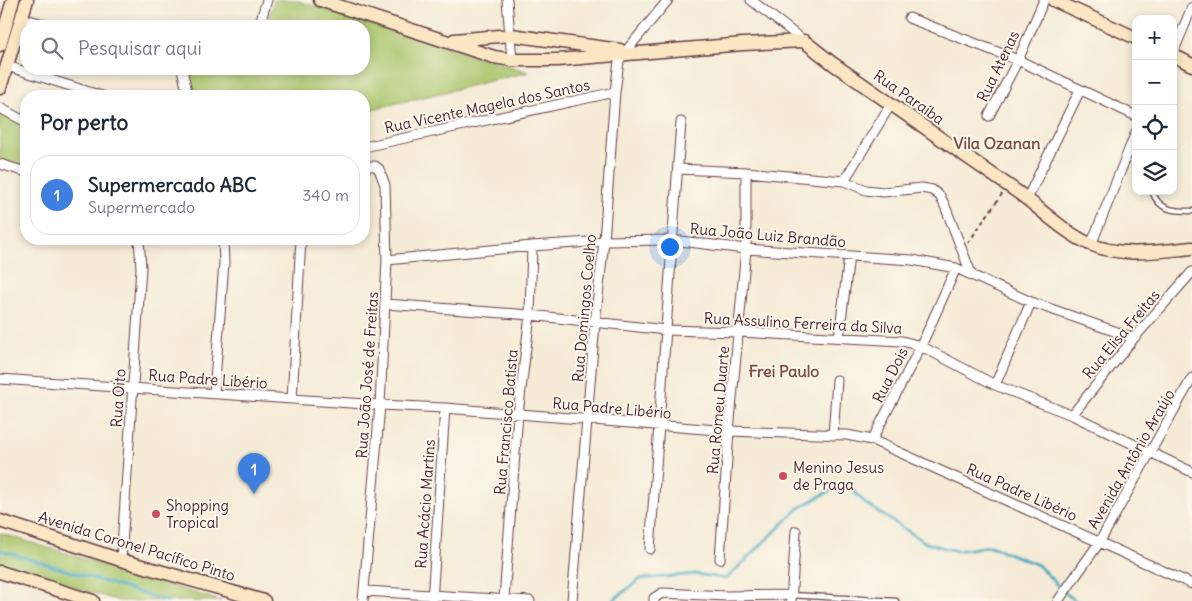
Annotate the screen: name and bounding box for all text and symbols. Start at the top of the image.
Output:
map controls [1132,15,1177,195]
button: + [1132,15,1177,60]
search box [20,20,370,75]
street label: Rua Atenas [973,27,1023,105]
icon: search [38,34,66,62]
text: Pesquisar aqui [78,36,202,60]
button: − [1132,60,1177,105]
street label: Rua Paraíba [870,66,948,129]
street label: Rua Vicente Magela dos Santos [383,75,592,137]
button: locate [1132,105,1177,150]
text: Por perto [40,109,128,136]
district label: Vila Ozanan [954,133,1040,153]
button: layers [1132,150,1177,195]
text: Supermercado ABC [88,173,257,197]
text: 1 [54,185,60,205]
text: 340 m [302,185,349,205]
text: Supermercado [88,197,195,217]
street label: Rua João Luiz Brandão [689,219,847,251]
street label: Rua Domingos Coelho [568,233,600,383]
your location [657,234,683,260]
street label: Rua Elisa Freitas [1078,286,1164,382]
street label: Rua João José de Freitas [352,291,382,459]
street label: Rua Assulino Ferreira da Silva [703,308,903,338]
street label: Rua Dois [868,344,912,406]
street label: Rua Romeu Duarte [703,345,733,475]
street label: Rua Francisco Batista [490,348,522,496]
district label: Frei Paulo [749,361,819,381]
street label: Rua Padre Libério [148,365,268,393]
street label: Rua Oito [106,368,130,428]
street label: Avenida Antônio Araújo [1083,386,1179,532]
street label: Rua Padre Libério [552,393,672,423]
street label: Rua Acácio Martins [411,439,439,569]
pin: 1 [238,453,270,494]
place label: Menino Jesus de Praga [793,458,884,494]
street label: Rua Padre Libério [964,459,1080,525]
marker: Menino Jesus de Praga [777,470,789,482]
place label: Shopping Tropical [166,496,229,532]
street label: Avenida Coronel Pacífico Pinto [36,507,238,585]
marker: Shopping Tropical [150,508,162,520]

